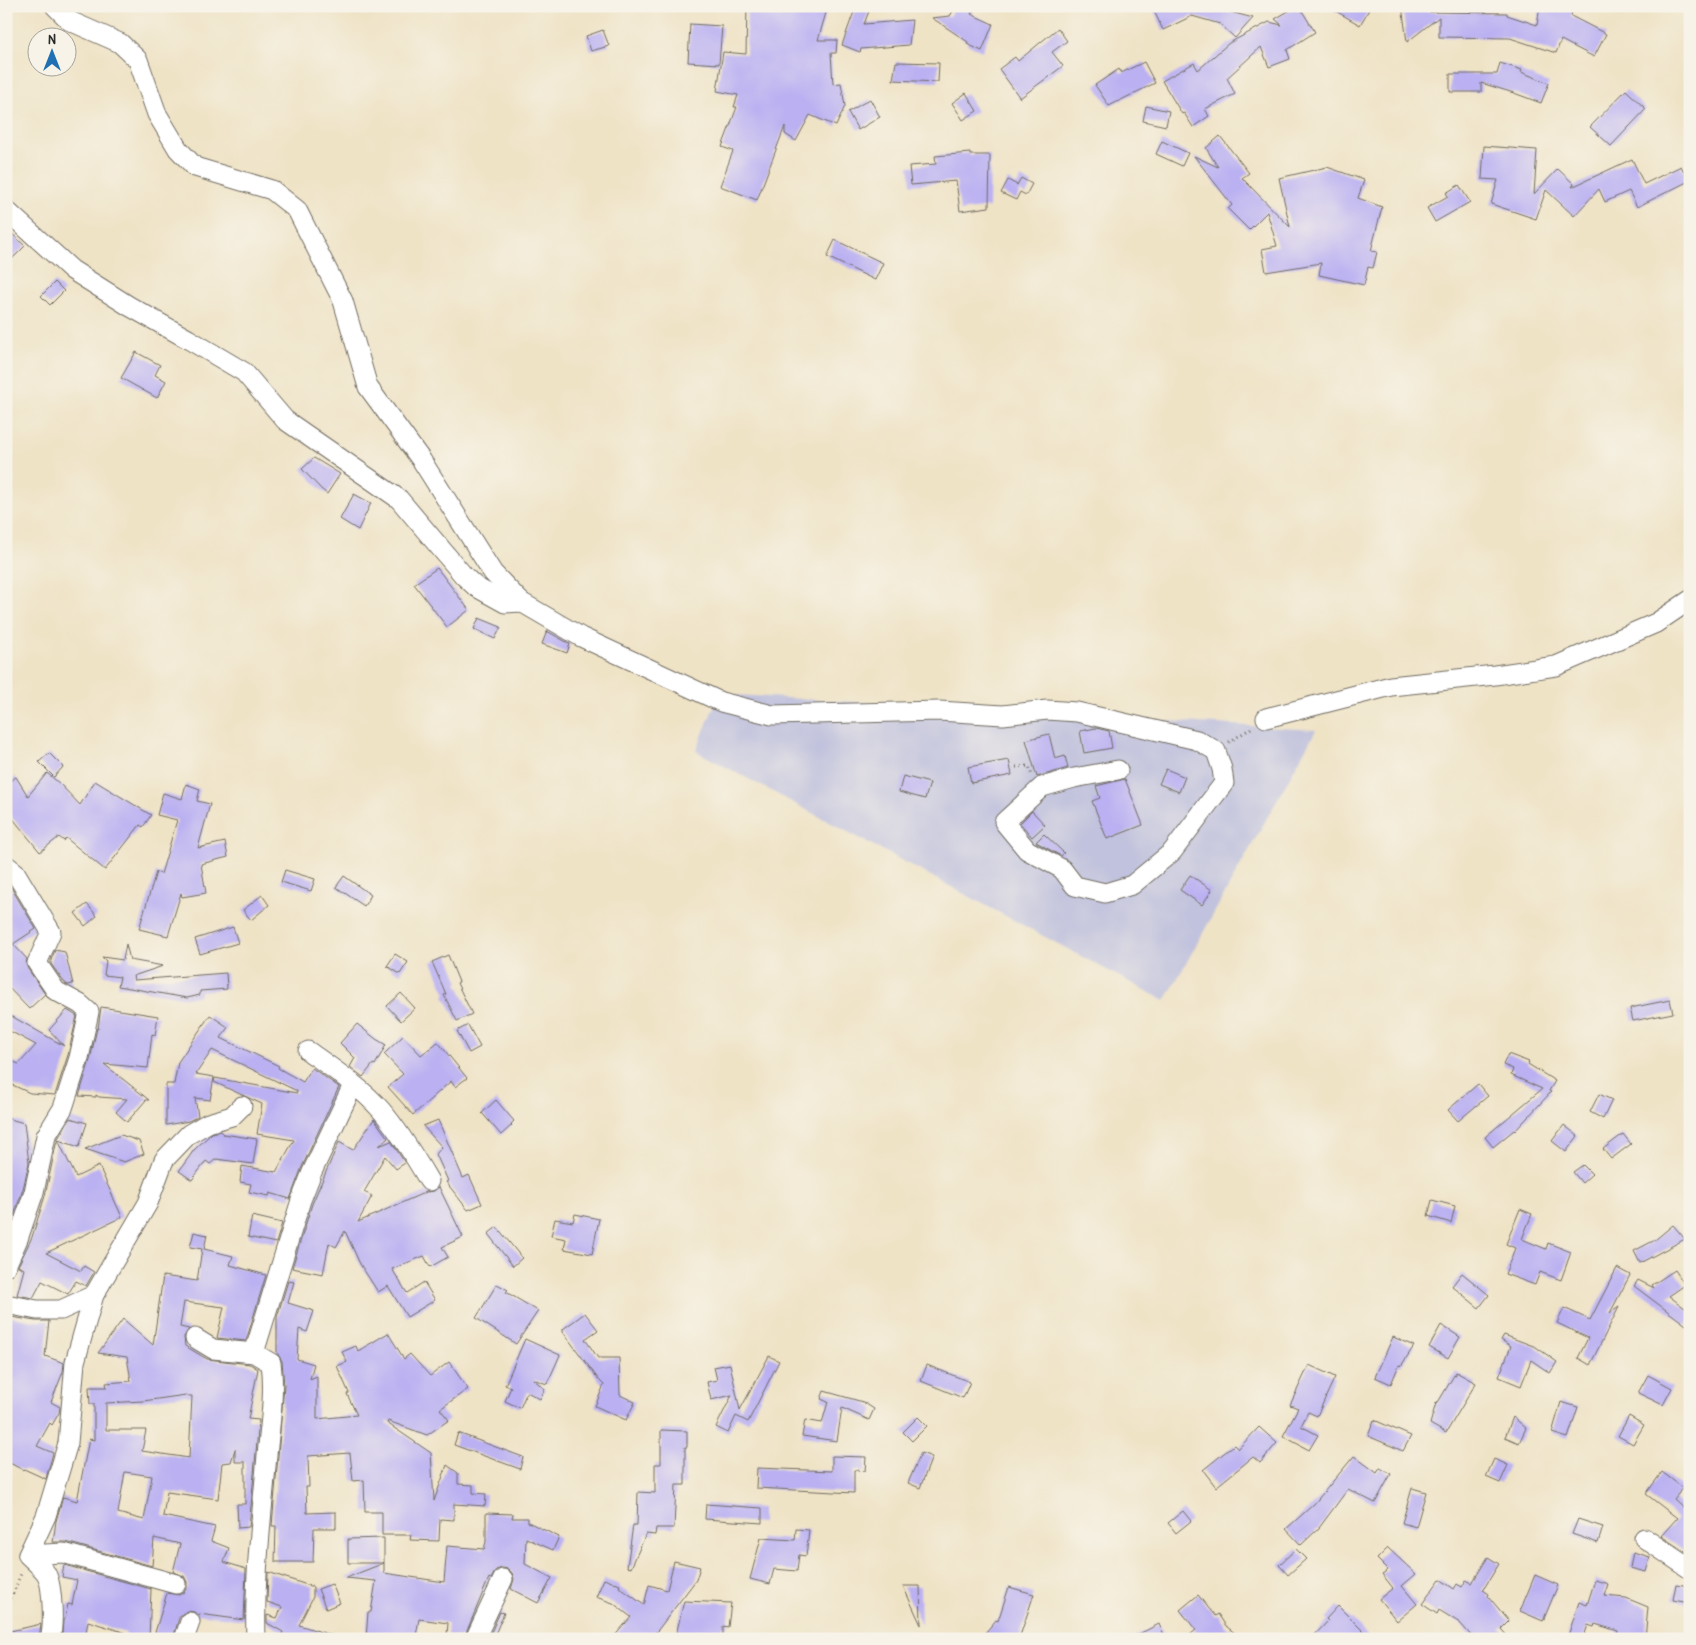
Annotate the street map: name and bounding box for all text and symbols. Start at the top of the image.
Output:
north arrow [28,28,78,78]
text: N [48,29,56,48]

